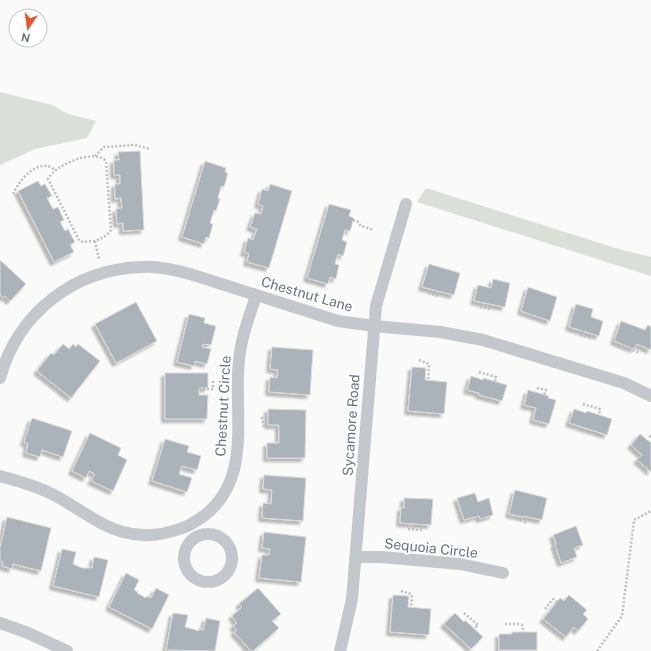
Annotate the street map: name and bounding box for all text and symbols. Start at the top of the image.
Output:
north arrow [8,8,48,48]
text: N [20,31,31,45]
street label: Chestnut Lane [259,273,355,315]
street label: Chestnut Circle [212,355,234,457]
street label: Sycamore Road [339,374,363,476]
street label: Sequoia Circle [383,535,479,561]

